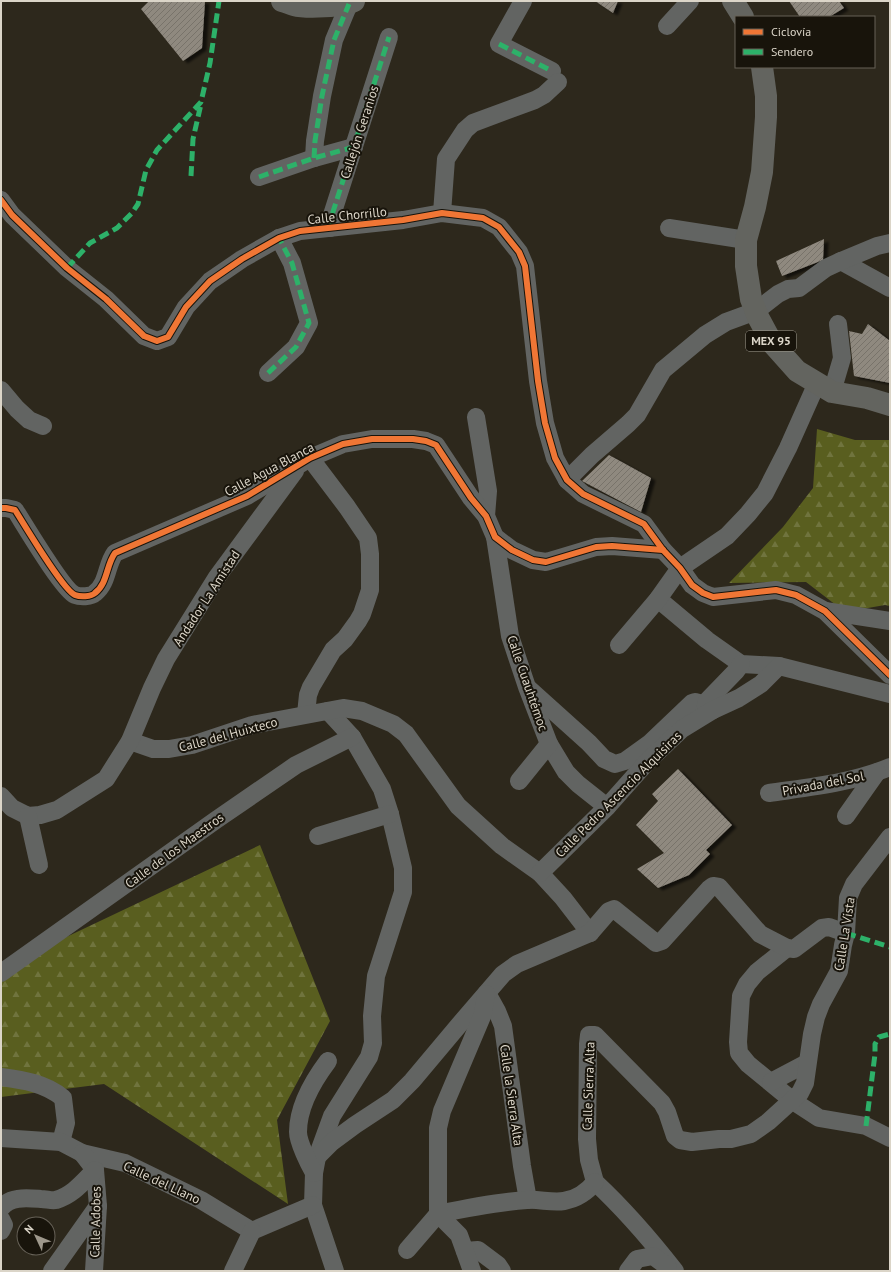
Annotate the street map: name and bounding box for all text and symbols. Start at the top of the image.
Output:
legend [735,16,875,68]
text: Ciclovía [771,24,811,39]
text: Sendero [771,44,813,59]
street label: Callejón Geranios [336,83,383,181]
street label: Calle Chorrillo [307,203,388,228]
road number: MEX 95 [746,331,796,351]
street label: Calle Agua Blanca [221,439,317,500]
street label: Andador La Amistad [169,547,244,649]
street label: Calle Cuauhtémoc [503,633,552,733]
street label: Calle del Huixteco [177,713,279,756]
street label: Calle Pedro Ascencio Alquisiras [552,728,685,861]
street label: Privada del Sol [781,767,866,800]
street label: Calle de los Maestros [121,809,227,892]
street label: Calle La Vista [830,896,859,972]
street label: Calle Sierra Alta [578,1041,599,1131]
street label: Calle la Sierra Alta [496,1043,527,1147]
street label: Calle del Llano [120,1157,203,1208]
street label: Calle Adobes [86,1186,105,1258]
north arrow [16,1216,56,1256]
text: N [21,1222,36,1237]

